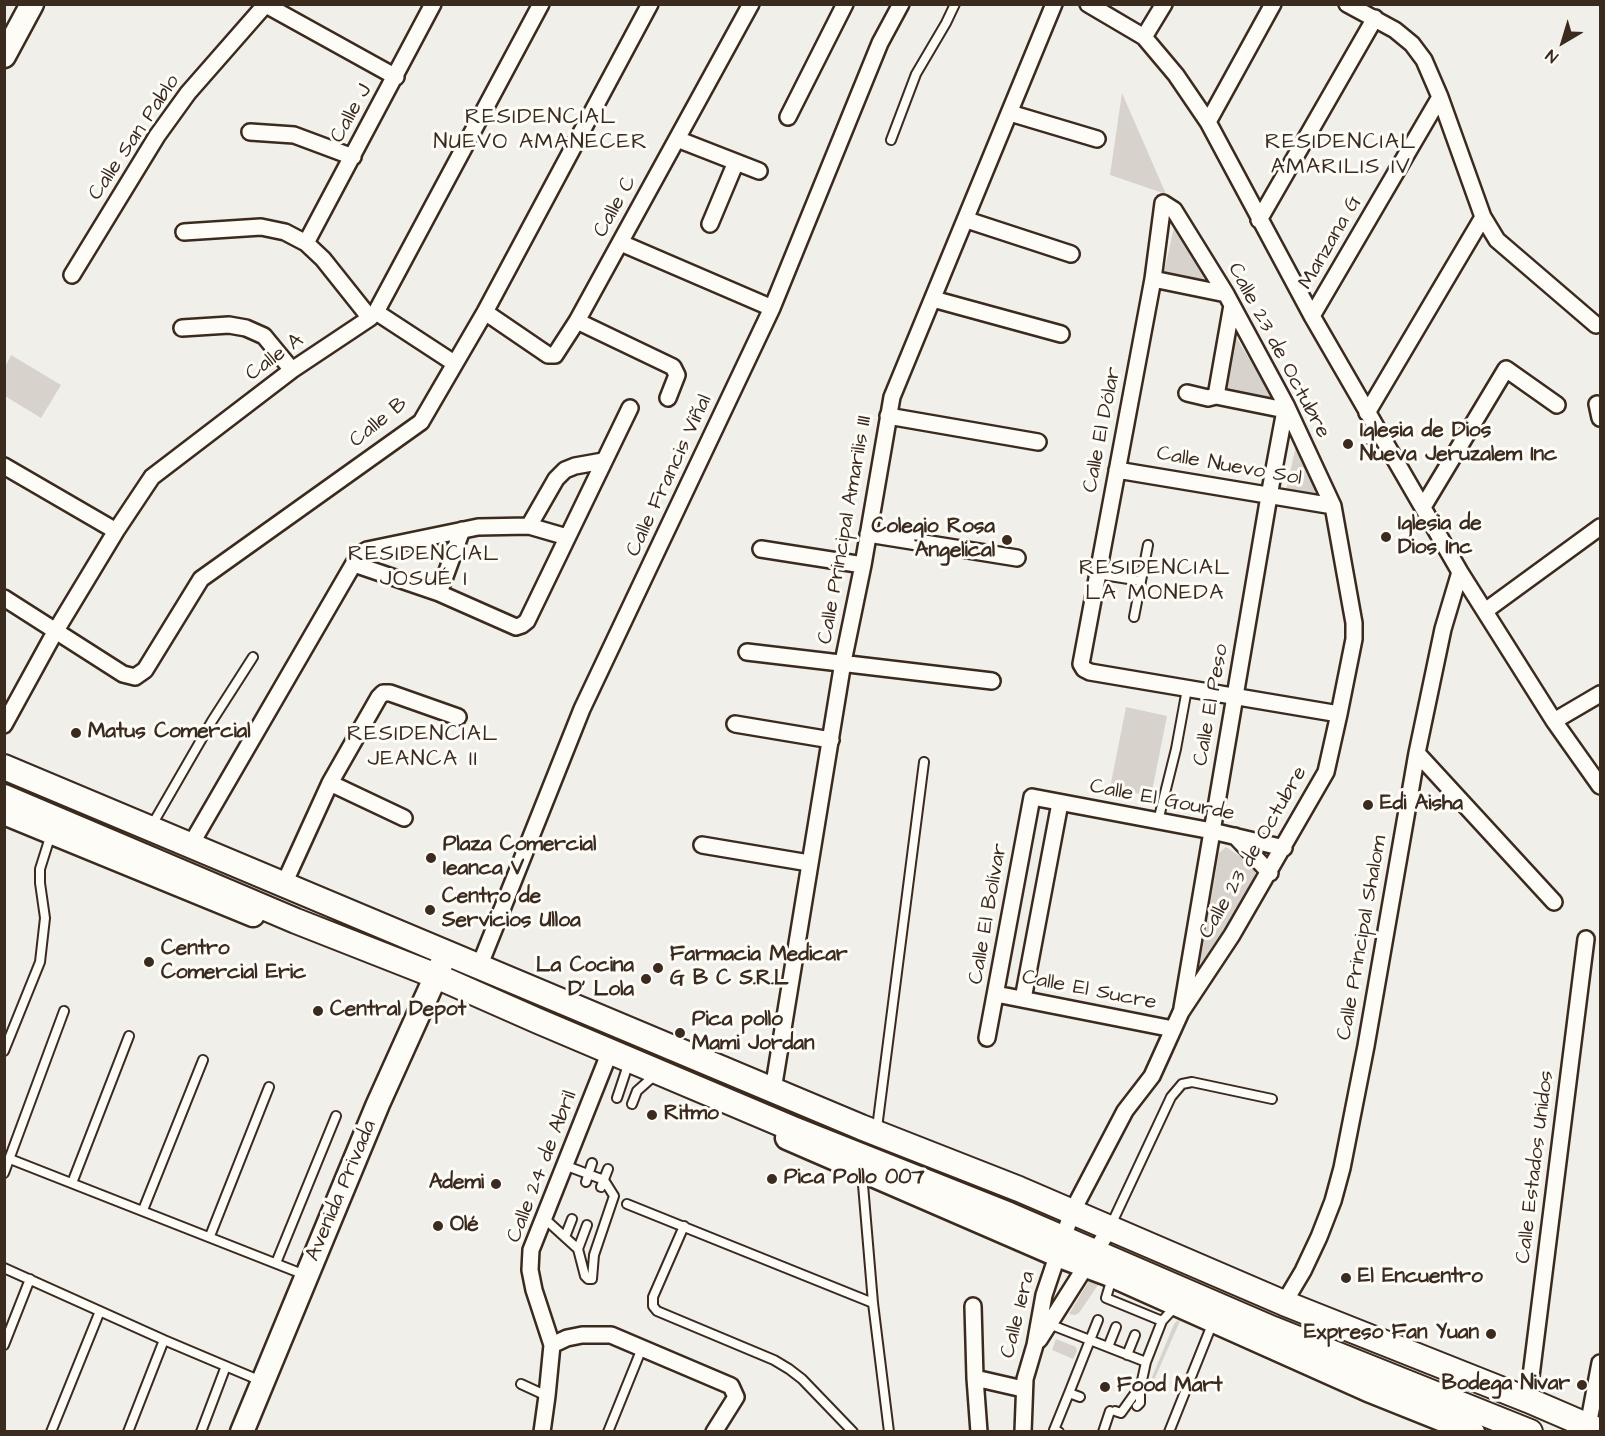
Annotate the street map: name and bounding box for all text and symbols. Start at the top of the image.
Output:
north arrow [1533,12,1593,72]
text: N [1541,44,1563,68]
street label: Calle San Pablo [84,70,186,206]
street label: Calle J [326,80,378,148]
district label: RESIDENCIAL NUEVO AMANECER [434,105,648,156]
district label: RESIDENCIAL AMARILIS IV [1265,130,1417,182]
street label: Calle C [589,172,643,242]
street label: Manzana G [1294,192,1368,294]
street label: Calle 23 de Octubre [1221,259,1335,443]
street label: Calle A [241,329,309,387]
street label: Calle El Dólar [1079,365,1127,495]
street label: Calle Francis Viñal [621,391,719,561]
street label: Calle B [345,392,413,454]
street label: Calle Principal Amarilis III [814,414,878,646]
place label: Iglesia de Dios Nueva Jeruzalem Inc [1360,419,1557,469]
marker: Iglesia de Dios Nueva Jeruzalem Inc [1341,437,1355,451]
street label: Calle Nuevo Sol [1155,442,1303,492]
place label: Iglesia de Dios Inc [1398,512,1482,562]
place label: Colegio Rosa Angelical [871,515,995,565]
marker: Iglesia de Dios Inc [1379,530,1393,544]
marker: Colegio Rosa Angelical [1000,533,1014,547]
district label: RESIDENCIAL JOSUÉ I [348,542,500,594]
district label: RESIDENCIAL LA MONEDA [1079,556,1231,608]
street label: Calle El Peso [1189,642,1235,768]
place label: Matus Comercial [88,720,251,746]
district label: RESIDENCIAL JEANCA II [347,722,499,774]
marker: Matus Comercial [69,726,83,740]
street label: Calle 23 de Octubre [1194,762,1314,944]
street label: Calle El Gourde [1088,775,1236,827]
place label: Edi Aisha [1380,792,1463,818]
marker: Edi Aisha [1361,798,1375,812]
place label: Plaza Comercial Ieanca V [443,833,596,883]
street label: Calle Principal Shalom [1333,834,1393,1042]
street label: Calle El Bolívar [964,842,1014,986]
marker: Plaza Comercial Ieanca V [424,851,438,865]
place label: Centro de Servicios Ulloa [442,885,581,935]
marker: Centro de Servicios Ulloa [423,903,437,917]
place label: Centro Comercial Eric [161,937,306,987]
place label: Farmacia Medicar G B C S.R.L [670,943,848,993]
place label: La Cocina D' Lola [536,954,634,1004]
marker: Centro Comercial Eric [142,955,156,969]
marker: Farmacia Medicar G B C S.R.L [651,961,665,975]
street label: Calle El Sucre [1020,966,1158,1016]
marker: La Cocina D' Lola [639,972,653,986]
place label: Central Depot [330,998,466,1024]
marker: Central Depot [311,1004,325,1018]
place label: Pica pollo Mami Jordan [692,1008,814,1058]
marker: Pica pollo Mami Jordan [673,1026,687,1040]
street label: Calle Estados Unidos [1512,1069,1560,1265]
street label: Calle 24 de Abril [502,1088,584,1246]
place label: Ritmo [664,1102,719,1128]
marker: Ritmo [645,1108,659,1122]
street label: Avenida Privada [301,1117,383,1265]
place label: Pica Pollo 007 [784,1166,924,1192]
place label: Ademi [429,1171,484,1197]
marker: Pica Pollo 007 [765,1172,779,1186]
marker: Ademi [489,1177,503,1191]
place label: Olé [450,1213,479,1239]
marker: Olé [431,1219,445,1233]
place label: El Encuentro [1358,1265,1483,1291]
street label: Calle 1era [996,1269,1042,1361]
marker: El Encuentro [1339,1271,1353,1285]
place label: Expreso Fan Yuan [1304,1321,1479,1347]
marker: Expreso Fan Yuan [1484,1327,1498,1341]
place label: Bodega Nivar [1442,1372,1570,1398]
place label: Food Mart [1117,1374,1222,1400]
marker: Bodega Nivar [1575,1378,1589,1392]
marker: Food Mart [1098,1380,1112,1394]

